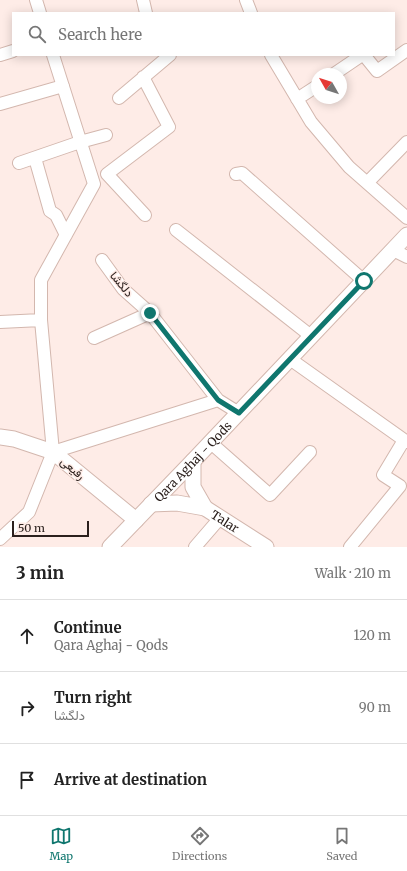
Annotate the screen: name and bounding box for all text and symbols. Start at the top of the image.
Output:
search box [12,12,395,56]
icon: search [26,23,48,45]
text: Search here [58,25,142,44]
north arrow [311,68,347,104]
street label: دلگشا [107,268,137,300]
route start [355,272,373,290]
route end [141,304,159,322]
street label: Qara Aghaj - Qods [151,418,234,505]
street label: رفیعی [57,453,88,483]
street label: Talar [208,506,243,536]
scale bar [12,519,89,538]
text: 50 m [18,521,45,535]
text: 3 min [16,562,64,584]
text: Walk · 210 m [315,565,391,582]
text: Continue [54,618,122,637]
icon: ahead [16,625,38,647]
text: 120 m [353,627,391,644]
text: Qara Aghaj - Qods [54,637,168,654]
text: Turn right [54,688,132,707]
icon: right [16,697,38,719]
text: 90 m [359,699,391,716]
text: دلگشا [54,707,85,724]
icon: arrive [16,769,38,791]
text: Arrive at destination [54,770,207,789]
tab: Map [50,825,73,863]
tab: Directions [172,825,227,863]
tab: Saved [326,825,357,863]

